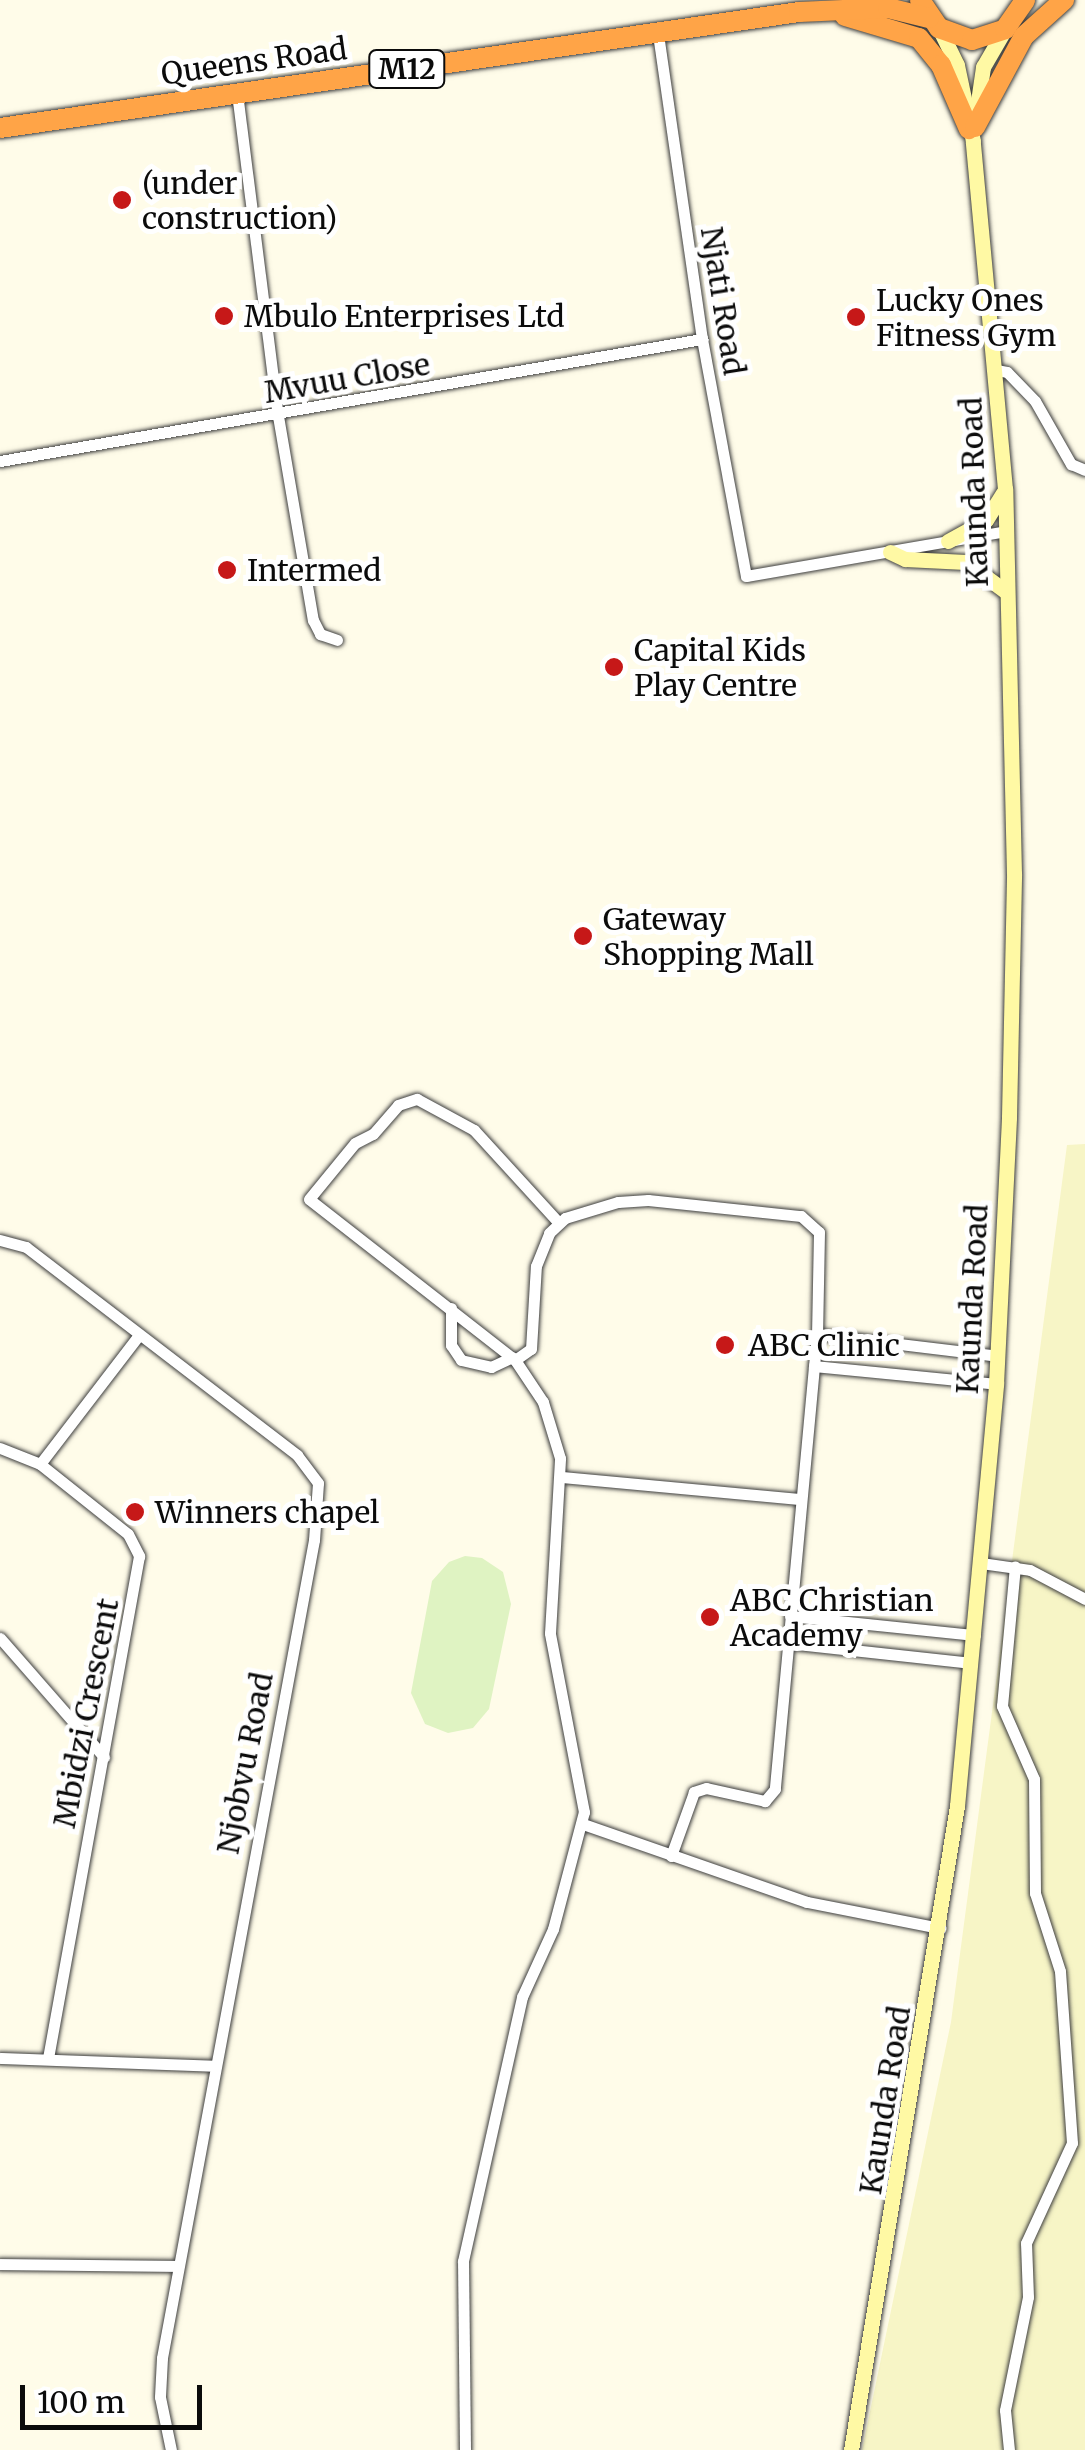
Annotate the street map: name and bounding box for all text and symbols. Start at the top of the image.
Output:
street label: Queens Road [159,30,349,92]
road number: M12 [367,46,447,92]
place label: (under construction) [142,165,337,236]
marker: (under construction) [111,189,133,211]
street label: Njati Road [694,224,752,378]
place label: Lucky Ones Fitness Gym [876,282,1056,352]
place label: Mbulo Enterprises Ltd [244,298,564,334]
marker: Mbulo Enterprises Ltd [213,305,235,327]
marker: Lucky Ones Fitness Gym [845,306,867,328]
street label: Mvuu Close [261,346,433,410]
street label: Kaunda Road [953,396,995,588]
place label: Intermed [247,552,381,588]
marker: Intermed [216,559,238,581]
place label: Capital Kids Play Centre [634,632,806,702]
marker: Capital Kids Play Centre [603,656,625,678]
place label: Gateway Shopping Mall [603,901,814,972]
marker: Gateway Shopping Mall [572,925,594,947]
street label: Kaunda Road [949,1203,995,1395]
place label: ABC Clinic [748,1327,900,1363]
marker: ABC Clinic [712,1332,738,1358]
place label: Winners chapel [155,1494,379,1530]
marker: Winners chapel [124,1501,146,1523]
place label: ABC Christian Academy [730,1582,934,1652]
street label: Mbidzi Crescent [46,1595,126,1831]
marker: ABC Christian Academy [699,1606,721,1628]
street label: Njobvu Road [210,1669,280,1857]
street label: Kaunda Road [852,2003,918,2197]
scale bar [25,2365,208,2427]
text: 100 m [37,2383,125,2421]

